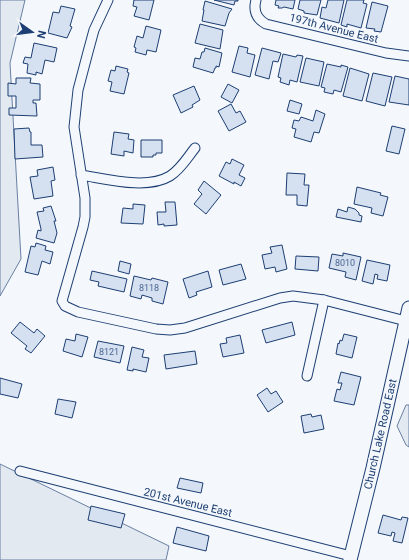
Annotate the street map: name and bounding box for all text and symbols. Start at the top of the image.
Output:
street label: 197th Avenue East [288,11,380,46]
north arrow [12,12,52,52]
text: N [34,29,48,40]
house number: 8010 [335,258,355,268]
house number: 8118 [139,283,159,293]
house number: 8121 [99,347,119,357]
street label: Church Lake Road East [361,377,400,491]
street label: 201st Avenue East [142,485,234,520]

